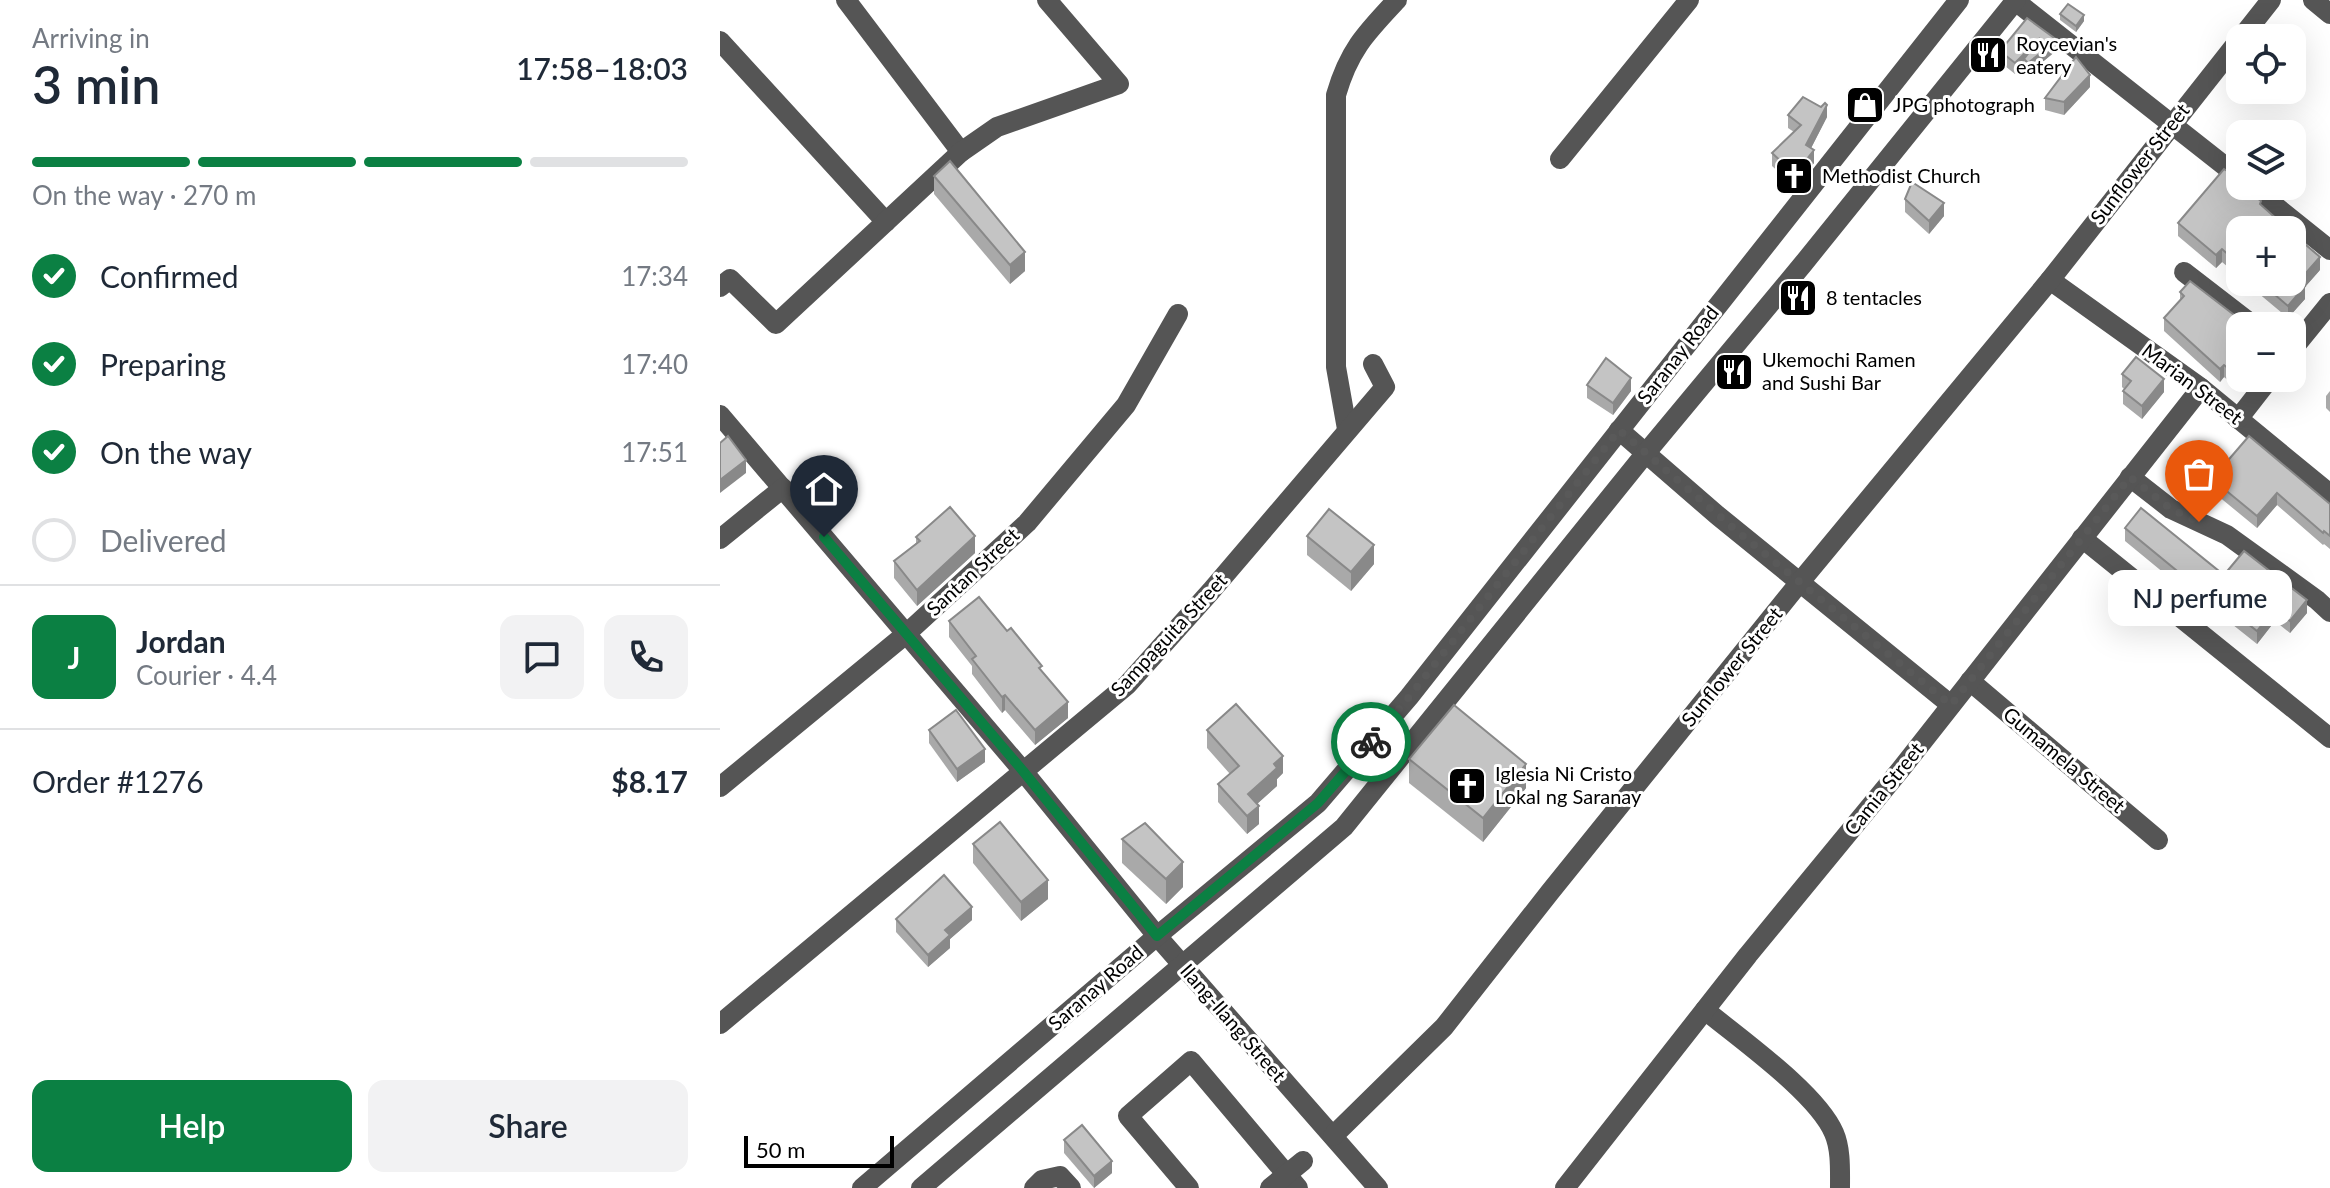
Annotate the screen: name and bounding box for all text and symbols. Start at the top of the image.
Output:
text: Arriving in [32,22,150,54]
map controls [2226,24,2306,392]
button: locate [2226,24,2306,104]
place label: Roycevian's eatery [2016,31,2117,78]
restaurant icon: Roycevian's eatery [1967,34,2009,76]
text: 17:58–18:03 [516,50,688,86]
text: 3 min [32,53,160,115]
shop icon: JPG photograph [1844,84,1886,126]
place label: JPG photograph [1893,92,2035,116]
street label: Sunflower Street [2085,98,2194,229]
button: layers [2226,120,2306,200]
church icon: Methodist Church [1773,155,1815,197]
place label: Methodist Church [1822,163,1981,187]
text: On the way · 270 m [32,179,256,211]
button: + [2226,216,2306,296]
icon: check [32,254,76,298]
text: Confirmed [100,258,239,294]
text: 17:34 [621,260,688,292]
restaurant icon: 8 tentacles [1777,277,1819,319]
place label: 8 tentacles [1826,285,1922,309]
street label: Saranay Road [1631,301,1723,408]
button: − [2226,312,2306,392]
street label: Marian Street [2138,338,2247,429]
icon: check [32,342,76,386]
text: Preparing [100,346,226,382]
place label: Ukemochi Ramen and Sushi Bar [1762,347,1916,394]
text: 17:40 [621,348,688,380]
restaurant icon: Ukemochi Ramen and Sushi Bar [1713,351,1755,393]
icon: check [32,430,76,474]
text: On the way [100,434,252,470]
text: 17:51 [621,436,688,468]
pin [2165,440,2233,522]
icon: bag [2177,452,2221,496]
pin [790,455,858,537]
icon: home [802,467,846,511]
text: Delivered [100,522,227,558]
street label: Santan Street [921,522,1024,620]
street label: Sampaguita Street [1105,568,1231,701]
callout: NJ perfume [2107,570,2291,626]
text: NJ perfume [2133,582,2267,614]
street label: Sunflower Street [1676,602,1787,731]
button: chat [500,615,584,699]
button: phone [604,615,688,699]
text: Jordan [136,623,226,659]
text: J [68,639,80,675]
text: Courier · 4.4 [136,659,277,691]
street label: Gumamela Street [1999,701,2130,817]
courier [1331,702,1411,782]
icon: bike [1349,720,1393,764]
street label: Camia Street [1839,737,1928,840]
place label: Iglesia Ni Cristo Lokal ng Saranay [1495,761,1642,808]
text: Order #1276 [32,763,204,799]
text: $8.17 [611,763,688,799]
church icon: Iglesia Ni Cristo Lokal ng Saranay [1446,765,1488,807]
street label: Saranay Road [1043,940,1148,1035]
street label: Ilang-Ilang Street [1176,958,1292,1086]
button: Help [32,1080,352,1172]
button: Share [368,1080,688,1172]
scale bar [744,1132,894,1168]
text: 50 m [756,1136,805,1163]

